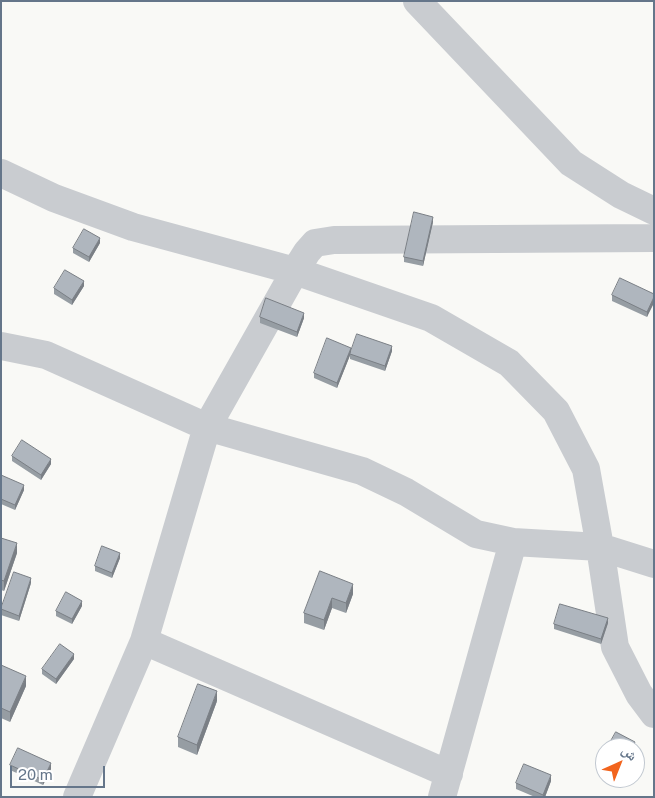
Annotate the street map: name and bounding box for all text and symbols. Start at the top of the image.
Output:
north arrow [595,738,645,788]
text: ش [619,742,641,764]
scale bar [12,756,108,788]
text: 20 m [18,766,53,783]

